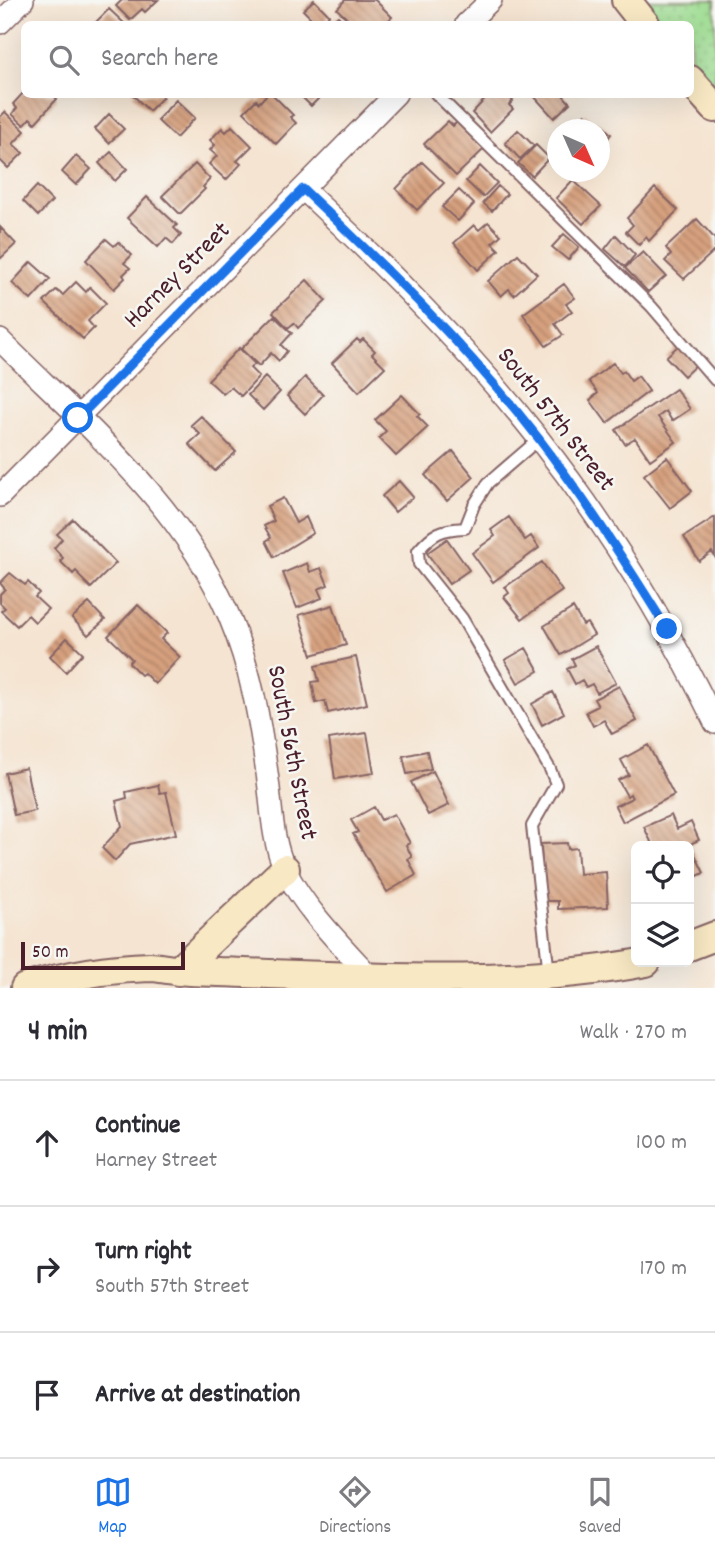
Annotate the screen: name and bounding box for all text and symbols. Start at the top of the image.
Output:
search box [21,21,694,98]
icon: search [45,41,83,79]
text: Search here [101,41,219,78]
north arrow [547,119,610,182]
street label: Harney Street [116,214,240,338]
street label: South 57th Street [487,340,623,500]
route start [62,402,93,433]
route end [651,613,682,644]
street label: South 56th Street [256,663,326,844]
map controls [631,841,694,967]
button: locate [631,841,694,904]
button: layers [631,904,694,967]
scale bar [21,939,186,971]
text: 50 m [32,940,69,967]
text: 4 min [28,1012,87,1055]
text: Walk · 270 m [580,1017,687,1050]
text: Continue [95,1108,180,1145]
icon: ahead [28,1124,66,1162]
text: 100 m [636,1127,687,1160]
text: Harney Street [95,1145,217,1178]
text: Turn right [95,1234,192,1271]
icon: right [28,1250,66,1288]
text: 170 m [640,1253,687,1286]
text: South 57th Street [95,1271,249,1304]
icon: arrive [28,1376,66,1414]
text: Arrive at destination [95,1377,300,1414]
tab: Map [94,1473,132,1542]
tab: Directions [319,1473,391,1542]
tab: Saved [579,1473,621,1542]

